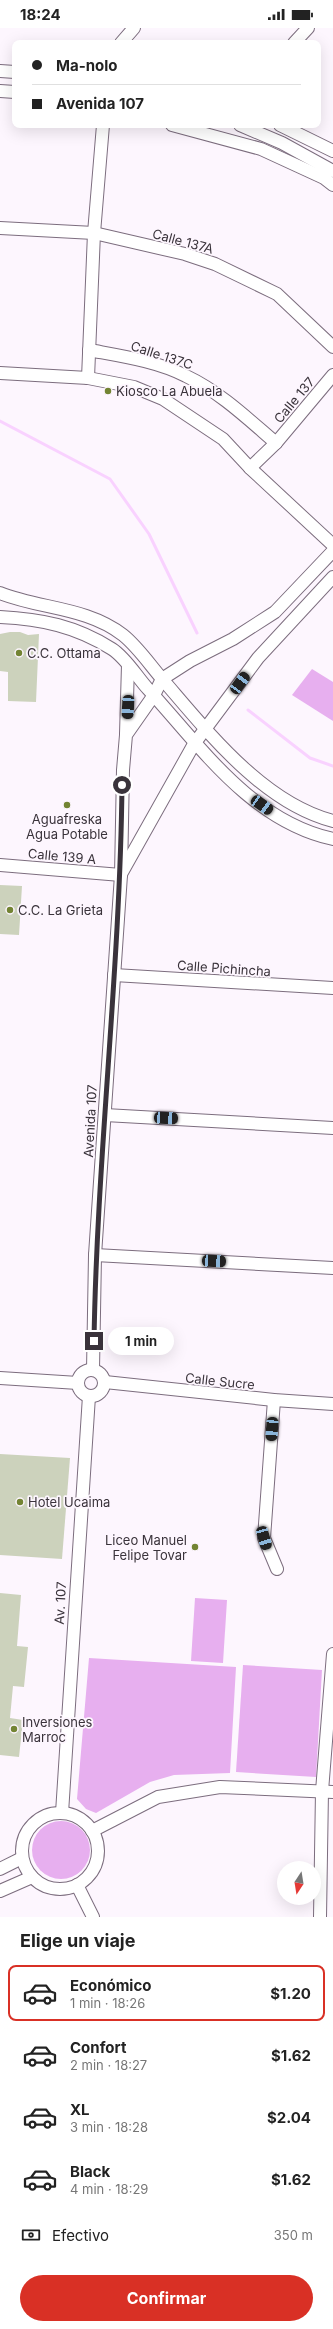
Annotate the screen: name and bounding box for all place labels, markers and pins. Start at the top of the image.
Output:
place label: Kiosco La Abuela [116,383,223,399]
marker: Kiosco La Abuela [103,386,113,396]
place label: C.C. Ottama [27,645,101,661]
marker: C.C. Ottama [14,648,24,658]
marker: Aguafreska Agua Potable [62,800,72,810]
place label: Aguafreska Agua Potable [26,811,108,842]
place label: C.C. La Grieta [18,902,103,918]
marker: C.C. La Grieta [5,905,15,915]
place label: Hotel Ucaima [28,1494,110,1510]
marker: Hotel Ucaima [15,1497,25,1507]
place label: Liceo Manuel Felipe Tovar [105,1532,187,1563]
marker: Liceo Manuel Felipe Tovar [190,1542,200,1552]
place label: Inversiones Marroc [22,1714,93,1745]
marker: Inversiones Marroc [9,1724,19,1734]

